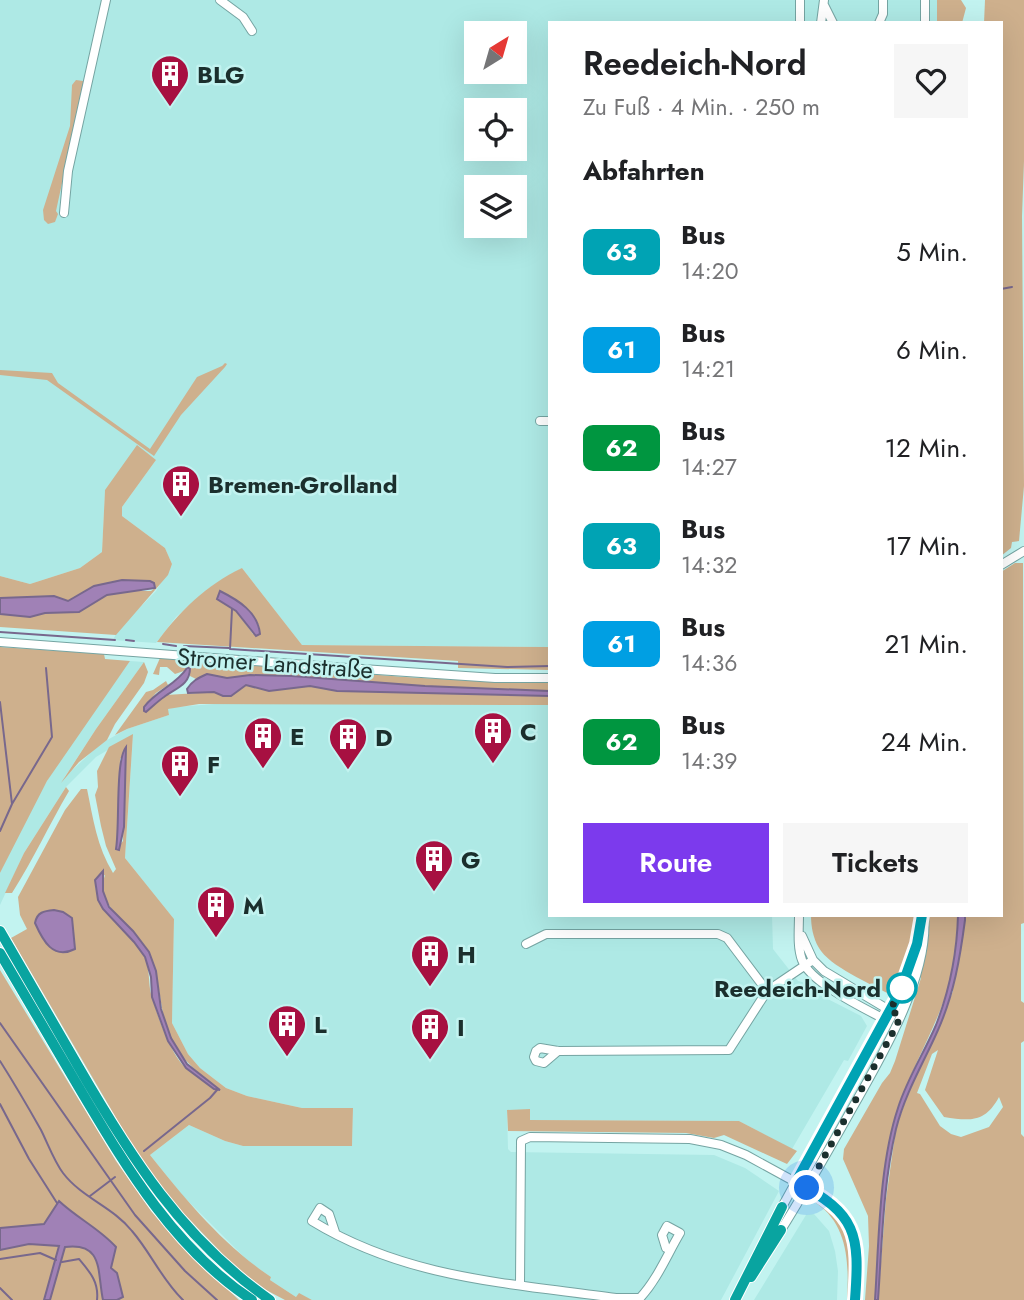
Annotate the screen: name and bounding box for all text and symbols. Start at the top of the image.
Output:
north arrow [464,21,527,84]
map controls [464,21,527,238]
text: Reedeich-Nord [583,40,807,87]
button: heart [894,44,968,118]
building icon: BLG [149,53,191,108]
place label: BLG [197,57,244,92]
text: Zu Fuß · 4 Min. · 250 m [583,90,820,124]
button: locate [464,98,527,161]
text: Abfahrten [583,152,705,190]
button: layers [464,175,527,238]
text: Bus [681,216,725,254]
text: 5 Min. [896,233,968,271]
text: 63 [606,234,637,269]
text: 14:20 [681,254,739,288]
text: Bus [681,314,725,352]
text: 6 Min. [896,331,968,369]
text: 61 [607,332,636,367]
text: 14:21 [681,352,735,386]
text: Bus [681,412,725,450]
text: 12 Min. [884,429,968,467]
text: 62 [606,430,637,465]
text: 14:27 [681,450,737,484]
building icon: Bremen-Grolland [160,463,202,518]
place label: Bremen-Grolland [208,467,397,502]
text: Bus [681,510,725,548]
text: 17 Min. [886,527,968,565]
text: 63 [606,528,637,563]
text: 14:32 [681,548,737,582]
text: Bus [681,608,725,646]
text: 21 Min. [884,625,968,663]
text: 61 [607,626,636,661]
street label: Stromer Landstraße [176,639,374,687]
text: 14:36 [681,646,737,680]
text: Bus [681,706,725,744]
building icon: C [472,710,514,765]
place label: C [520,714,537,749]
building icon: E [242,715,284,770]
building icon: D [327,716,369,771]
place label: E [290,719,304,754]
place label: D [375,720,393,755]
text: 24 Min. [881,723,968,761]
text: 62 [606,724,637,759]
building icon: F [159,743,201,798]
text: 14:39 [681,744,737,778]
place label: F [207,747,220,782]
button: Route [583,823,769,903]
button: Tickets [783,823,968,903]
building icon: G [413,838,455,893]
place label: G [461,842,481,877]
building icon: M [195,884,237,939]
place label: M [243,888,264,923]
building icon: H [409,933,451,988]
place label: H [457,937,476,972]
place label: Reedeich-Nord [714,971,881,1006]
marker: Reedeich-Nord [887,973,917,1003]
building icon: L [266,1003,308,1058]
building icon: I [409,1006,451,1061]
place label: L [314,1007,327,1042]
place label: I [457,1010,465,1045]
your location [789,1170,824,1205]

